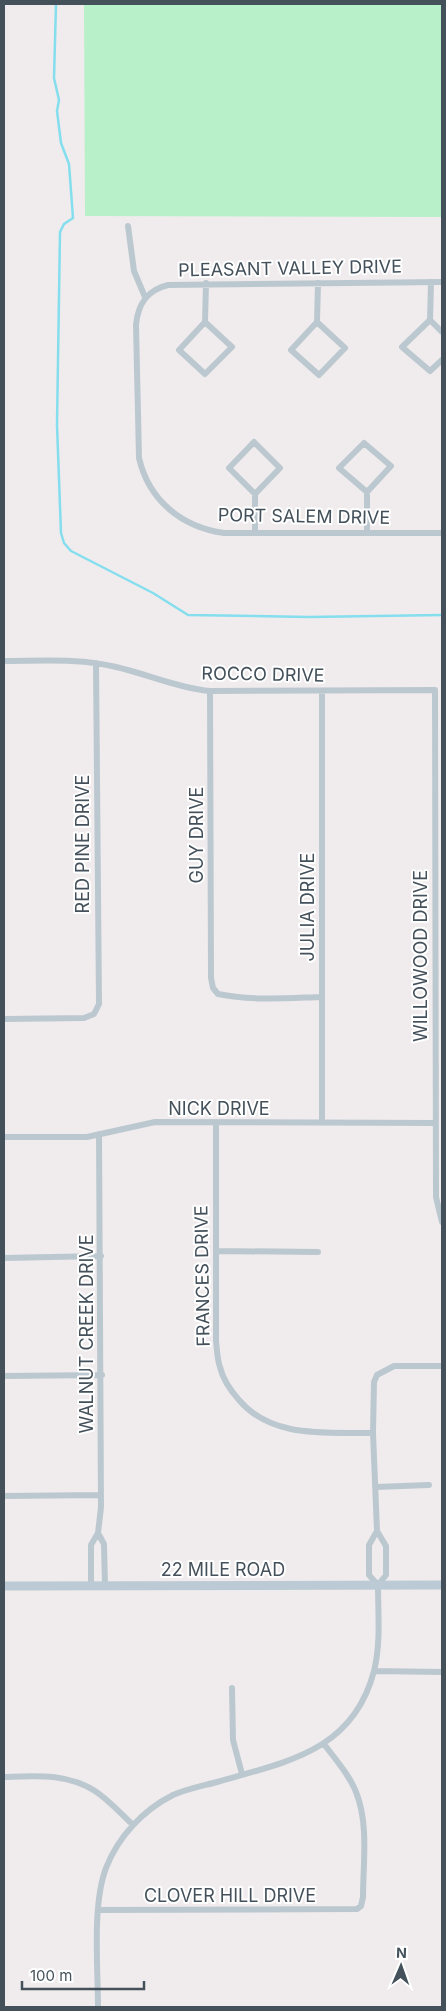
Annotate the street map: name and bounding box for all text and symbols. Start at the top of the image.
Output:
street label: PLEASANT VALLEY DRIVE [178,256,402,280]
street label: PORT SALEM DRIVE [218,504,390,528]
street label: ROCCO DRIVE [201,662,325,686]
street label: RED PINE DRIVE [72,775,93,913]
street label: GUY DRIVE [186,787,207,883]
street label: JULIA DRIVE [297,853,318,961]
street label: WILLOWOOD DRIVE [410,870,431,1042]
street label: NICK DRIVE [168,1098,270,1119]
street label: FRANCES DRIVE [190,1205,214,1347]
street label: WALNUT CREEK DRIVE [76,1234,97,1434]
street label: 22 MILE ROAD [161,1559,285,1580]
street label: CLOVER HILL DRIVE [144,1885,316,1906]
north arrow [376,1941,426,1991]
text: N [396,1944,407,1961]
scale bar [22,1958,145,1990]
text: 100 m [30,1966,72,1985]

